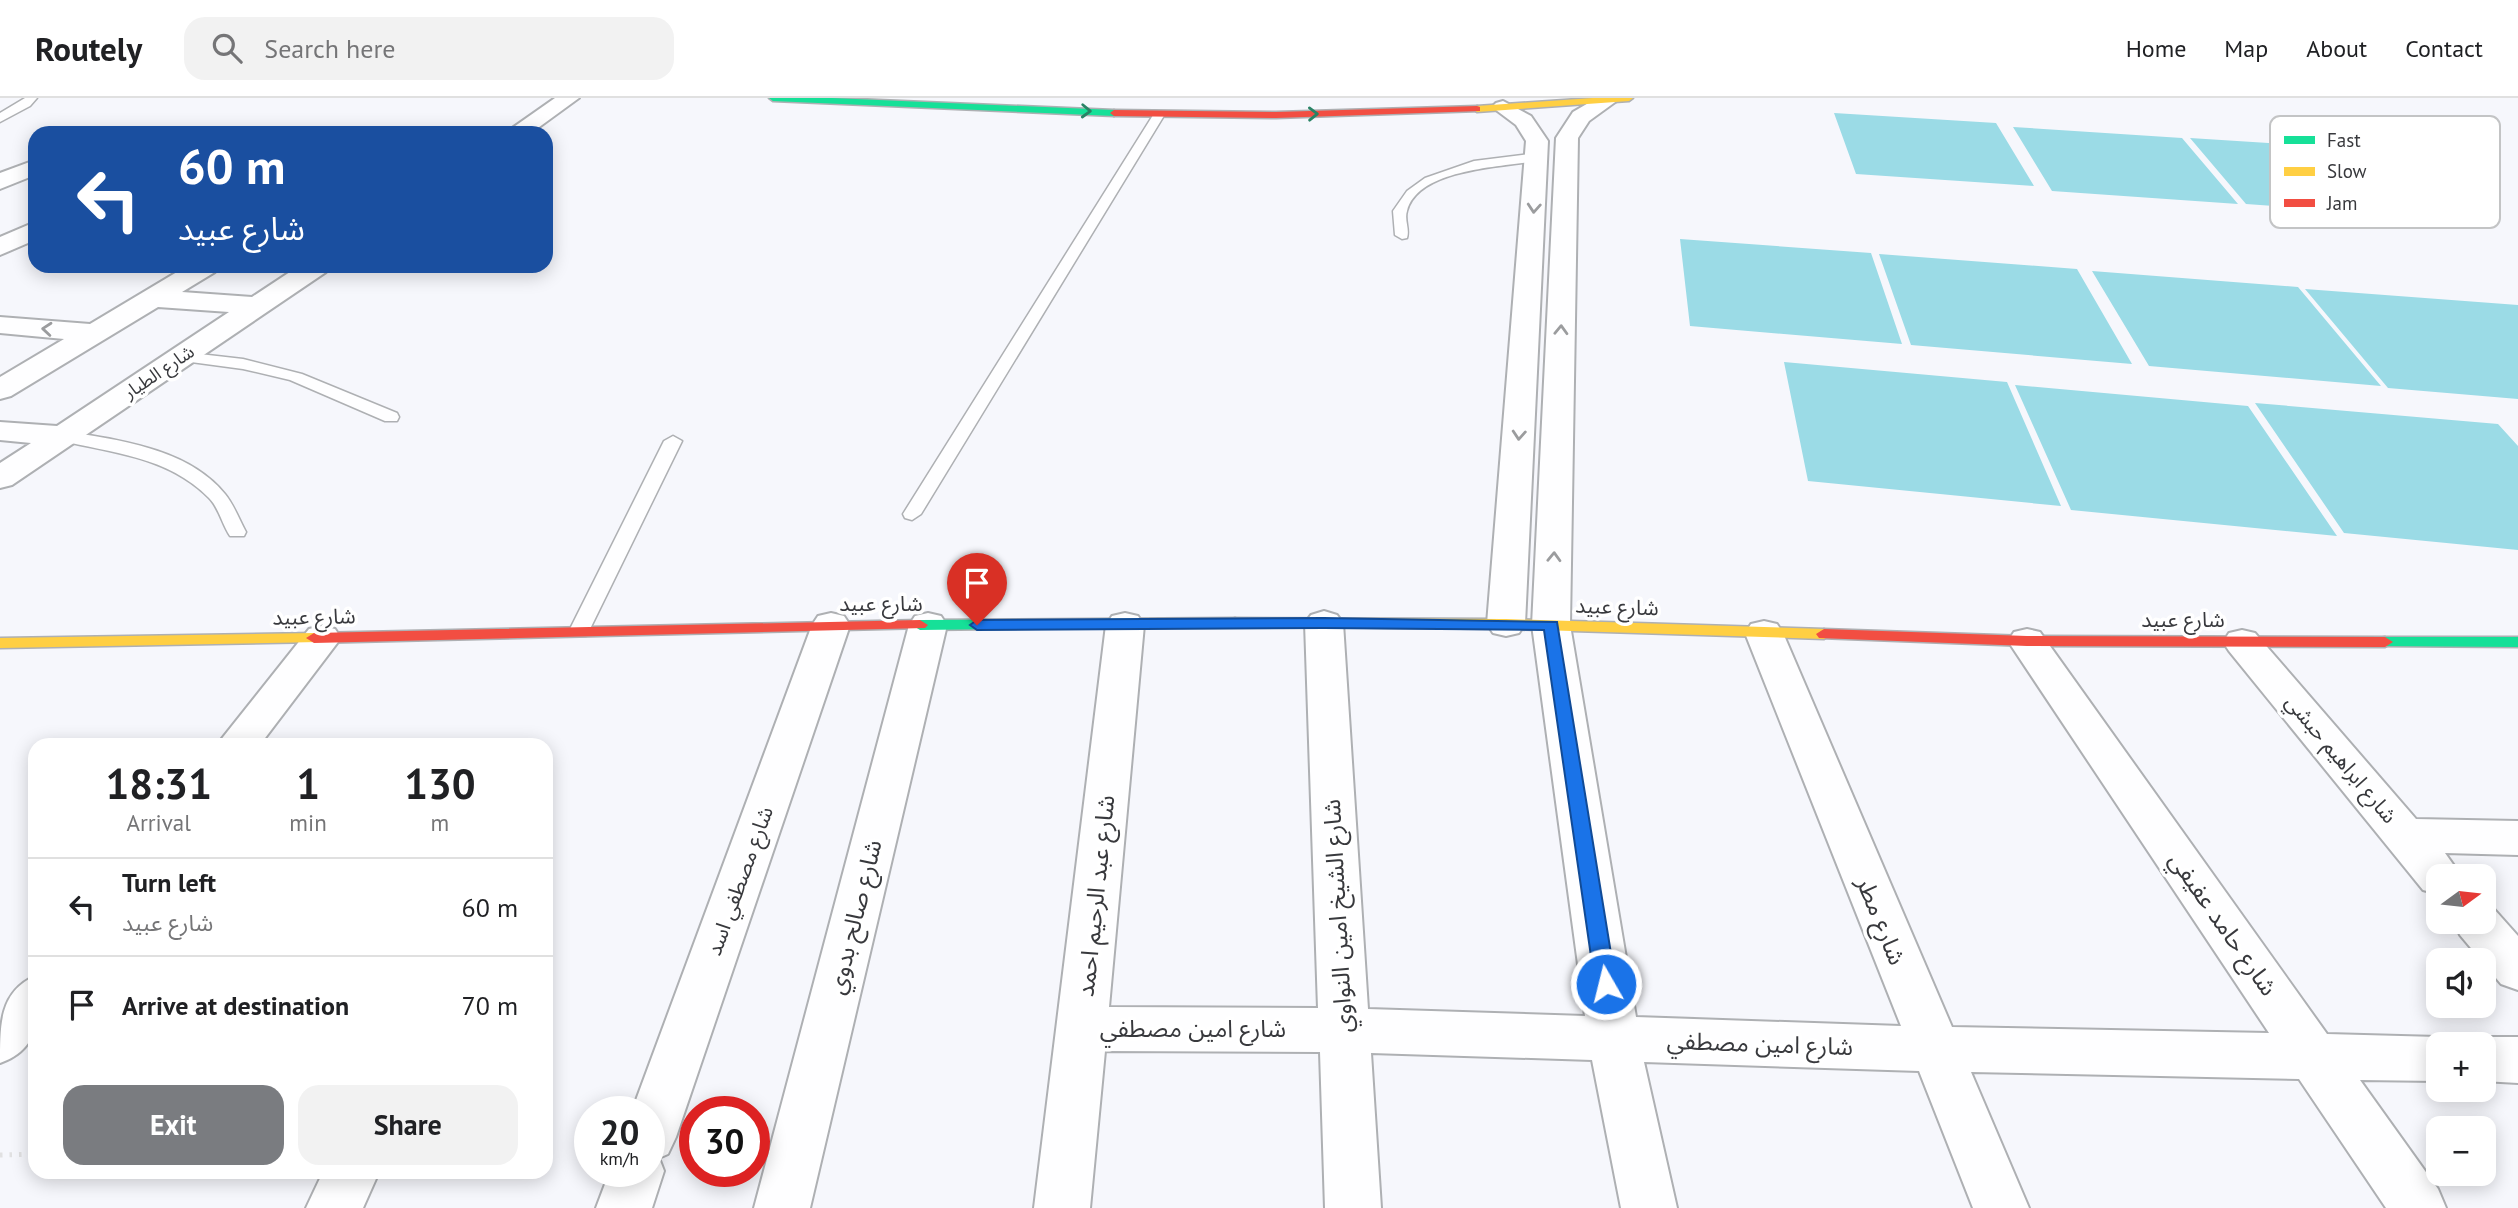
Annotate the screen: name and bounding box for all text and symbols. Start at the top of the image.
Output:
search box [184,17,674,80]
text: Routely [35,27,142,70]
icon: search [208,29,246,67]
text: Search here [264,32,395,65]
text: Home [2126,33,2186,64]
text: Map [2224,33,2268,64]
text: About [2306,33,2367,64]
text: Contact [2405,33,2483,64]
one-way arrow [1080,104,1091,119]
one-way arrow [1308,106,1319,122]
legend [2270,116,2500,228]
text: Fast [2327,128,2361,152]
text: 60 m [178,134,285,198]
icon: left [63,154,154,245]
text: Slow [2327,159,2367,183]
text: Jam [2326,191,2357,215]
one-way arrow [1527,203,1542,214]
text: شارع عبيد [178,207,305,249]
one-way arrow [41,322,52,337]
one-way arrow [1553,324,1569,335]
street label: شارع الطيار [118,340,200,407]
one-way arrow [1512,430,1527,441]
one-way arrow [1546,551,1561,562]
pin [947,553,1007,625]
icon: arrive [958,564,996,602]
street label: شارع عبيد [839,590,923,619]
street label: شارع عبيد [1575,592,1659,623]
street label: شارع عبيد [272,602,356,633]
street label: شارع عبيد [2141,606,2225,635]
street label: شارع ابراهيم حبشي [2277,689,2403,831]
text: 18:31 [105,756,212,811]
text: 1 [296,756,320,811]
text: 130 [404,756,476,811]
street label: شارع عبد الرحيم احمد [1069,794,1123,999]
street label: شارع الشيخ امين النواوي [1316,798,1363,1034]
street label: شارع مصطفي اسد [700,803,782,960]
text: Arrival [126,808,191,837]
text: min [289,808,327,837]
text: m [431,808,449,837]
street label: شارع صالح بدوي [820,836,892,998]
street label: شارع حامد عفيفي [2159,846,2284,1004]
north arrow [2426,864,2496,934]
map controls [2426,864,2496,1186]
text: Turn left [122,866,216,899]
street label: شارع مطر [1848,871,1913,970]
icon: left [63,888,101,926]
text: 60 m [462,891,518,924]
text: شارع عبيد [122,908,213,937]
position arrow [1569,947,1643,1021]
button: sound [2426,948,2496,1018]
icon: arrive [63,986,101,1024]
text: Arrive at destination [122,989,349,1022]
text: 70 m [462,989,518,1022]
street label: شارع امين مصطفي [1100,1013,1286,1048]
street label: شارع امين مصطفي [1666,1025,1854,1066]
button: + [2426,1032,2496,1102]
button: Exit [63,1085,284,1165]
button: Share [298,1085,518,1165]
speed limit sign: 30 [679,1096,770,1187]
text: 20 [600,1109,639,1155]
button: − [2426,1116,2496,1186]
text: km/h [600,1147,639,1170]

